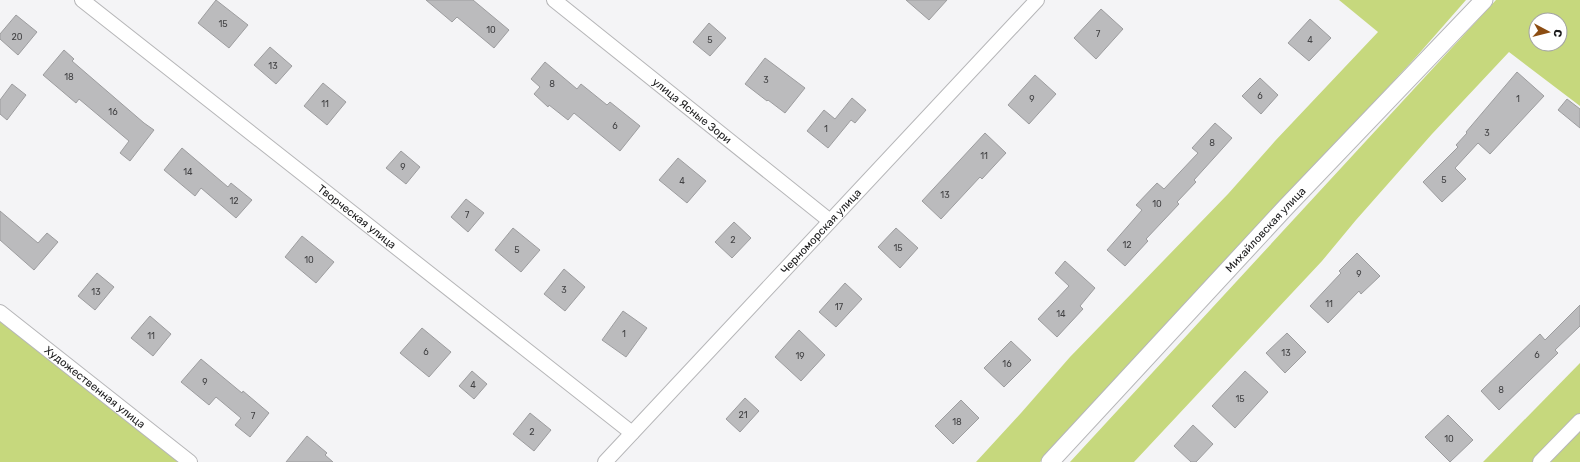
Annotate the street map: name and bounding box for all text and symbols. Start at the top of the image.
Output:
north arrow [1528,12,1568,52]
house number: 15 [218,19,228,29]
house number: 10 [486,25,496,35]
house number: 7 [1096,29,1101,39]
text: С [1550,29,1564,38]
house number: 20 [12,32,23,42]
house number: 5 [707,35,713,45]
house number: 4 [1307,35,1313,45]
house number: 13 [268,61,278,71]
house number: 18 [64,72,74,82]
street label: улица Ясные Зори [650,75,734,146]
house number: 3 [763,75,769,85]
house number: 8 [549,79,555,89]
house number: 6 [1257,91,1263,101]
house number: 9 [1029,94,1035,104]
house number: 1 [1516,94,1520,104]
house number: 11 [321,99,329,109]
house number: 16 [108,107,118,117]
house number: 6 [612,121,618,131]
house number: 1 [824,124,828,134]
house number: 3 [1484,128,1490,138]
house number: 8 [1209,138,1215,148]
house number: 11 [980,151,988,161]
house number: 9 [400,162,406,172]
house number: 14 [183,167,193,177]
house number: 5 [1441,175,1447,185]
house number: 4 [679,176,685,186]
street label: Творческая улица [315,182,399,251]
street label: Михайловская улица [1223,184,1308,275]
street label: Черноморская улица [778,186,864,276]
house number: 13 [940,190,950,200]
house number: 12 [229,196,239,206]
house number: 10 [1152,199,1162,209]
house number: 7 [465,210,470,220]
house number: 2 [730,235,736,245]
house number: 12 [1122,240,1132,250]
house number: 15 [893,243,903,253]
house number: 5 [514,245,520,255]
house number: 10 [304,255,314,265]
house number: 9 [1356,269,1362,279]
house number: 3 [561,285,567,295]
house number: 13 [91,287,101,297]
house number: 11 [1325,299,1333,309]
house number: 17 [835,302,844,312]
house number: 14 [1056,309,1066,319]
house number: 1 [622,329,626,339]
house number: 11 [147,331,155,341]
street label: Художественная улица [42,343,148,431]
house number: 6 [423,347,429,357]
house number: 13 [1281,348,1291,358]
house number: 6 [1534,350,1540,360]
house number: 19 [795,351,805,361]
house number: 16 [1002,359,1012,369]
house number: 9 [202,377,208,387]
house number: 4 [470,380,476,390]
house number: 8 [1498,385,1504,395]
house number: 15 [1235,394,1245,404]
house number: 21 [738,410,748,420]
house number: 7 [251,411,256,421]
house number: 18 [952,417,962,427]
house number: 2 [529,427,535,437]
house number: 10 [1444,434,1454,444]

